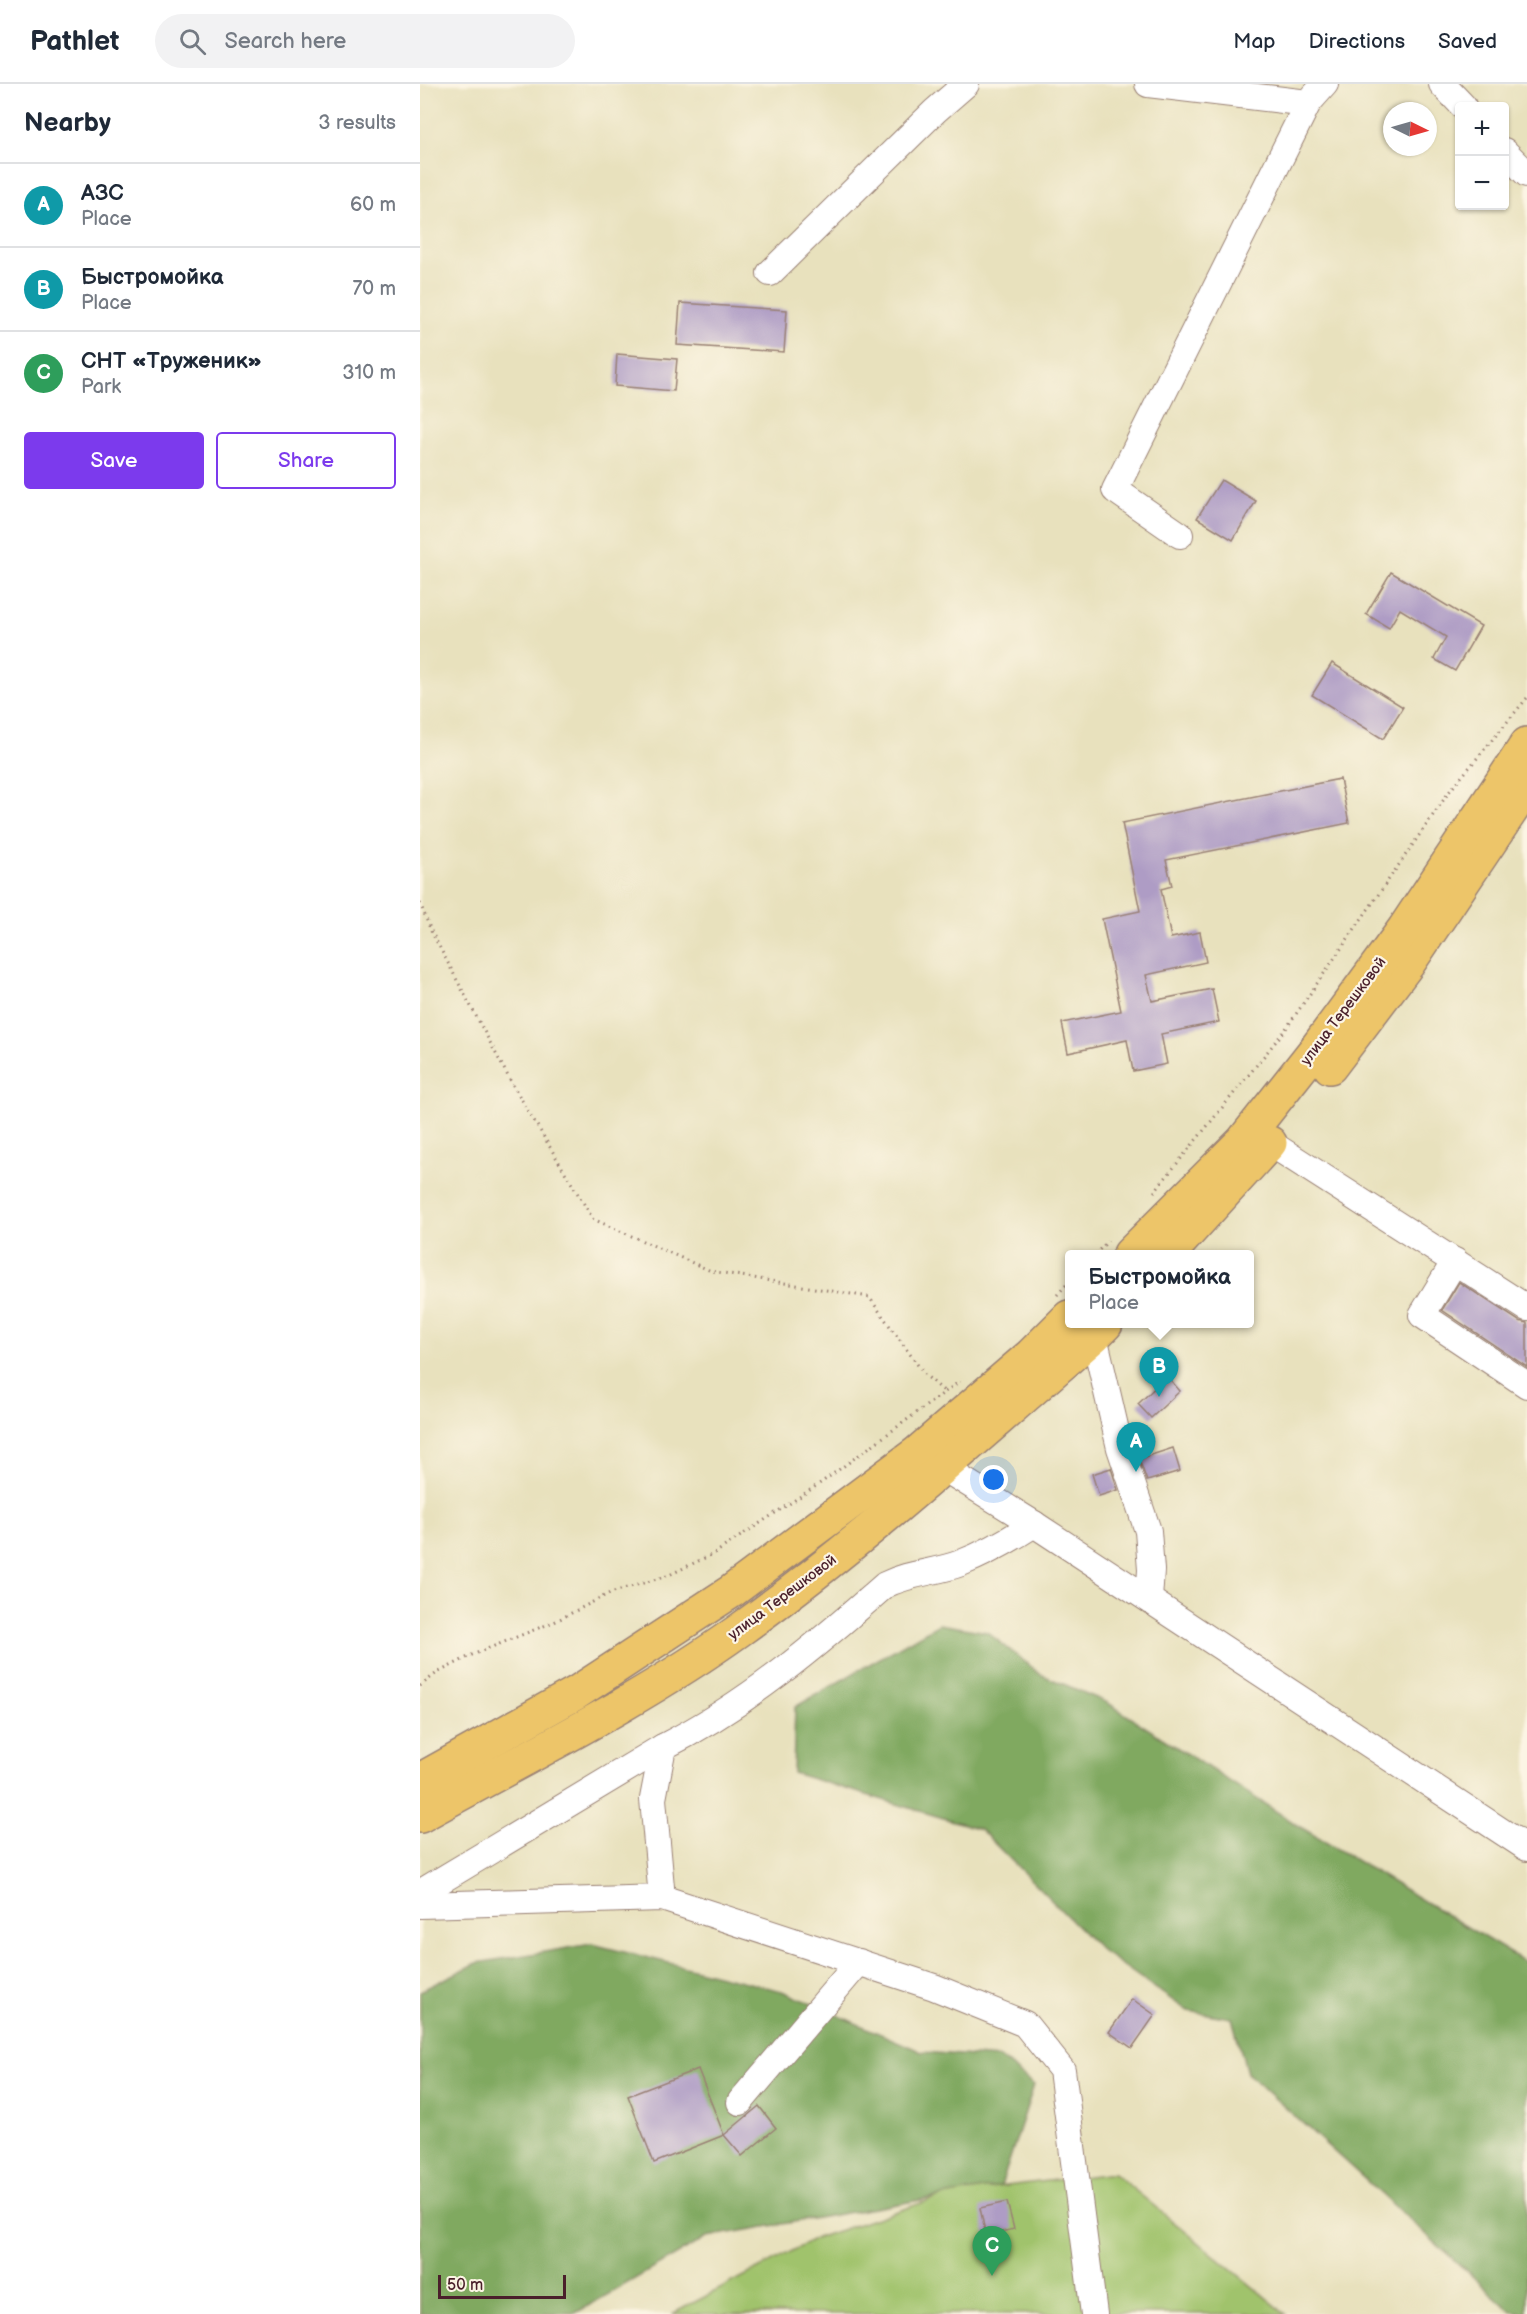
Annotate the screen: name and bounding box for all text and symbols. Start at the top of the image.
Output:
search box [155,14,575,68]
text: Pathlet [30,25,119,58]
icon: search [176,25,209,58]
text: Search here [224,28,346,55]
text: Map [1233,29,1276,54]
text: Directions [1309,29,1405,54]
text: Saved [1438,29,1497,54]
north arrow [1383,102,1437,156]
map controls [1455,102,1509,210]
button: + [1455,102,1509,156]
text: Nearby [24,108,111,139]
text: 3 results [318,111,396,135]
button: − [1455,156,1509,210]
text: АЗС [81,180,124,207]
text: A [37,193,50,217]
text: 60 m [350,193,396,217]
text: Place [81,207,132,231]
text: Быстромойка [81,264,223,291]
text: B [36,277,51,301]
text: 70 m [352,277,396,301]
text: Place [81,291,132,315]
text: СНТ «Труженик» [81,348,262,375]
text: C [36,361,51,385]
text: 310 m [342,361,396,385]
text: Park [81,375,121,399]
button: Save [24,432,204,489]
button: Share [216,432,396,489]
street label: улица Терешковой [1296,953,1390,1069]
popup [1065,1250,1254,1328]
text: Быстромойка [1088,1264,1231,1291]
text: Place [1088,1291,1139,1315]
pin: B [1140,1348,1178,1397]
pin: A [1116,1422,1156,1472]
your location [979,1465,1008,1494]
street label: улица Терешковой [724,1550,840,1644]
pin: C [972,2226,1012,2276]
scale bar [438,2272,566,2300]
text: 50 m [447,2276,483,2295]

